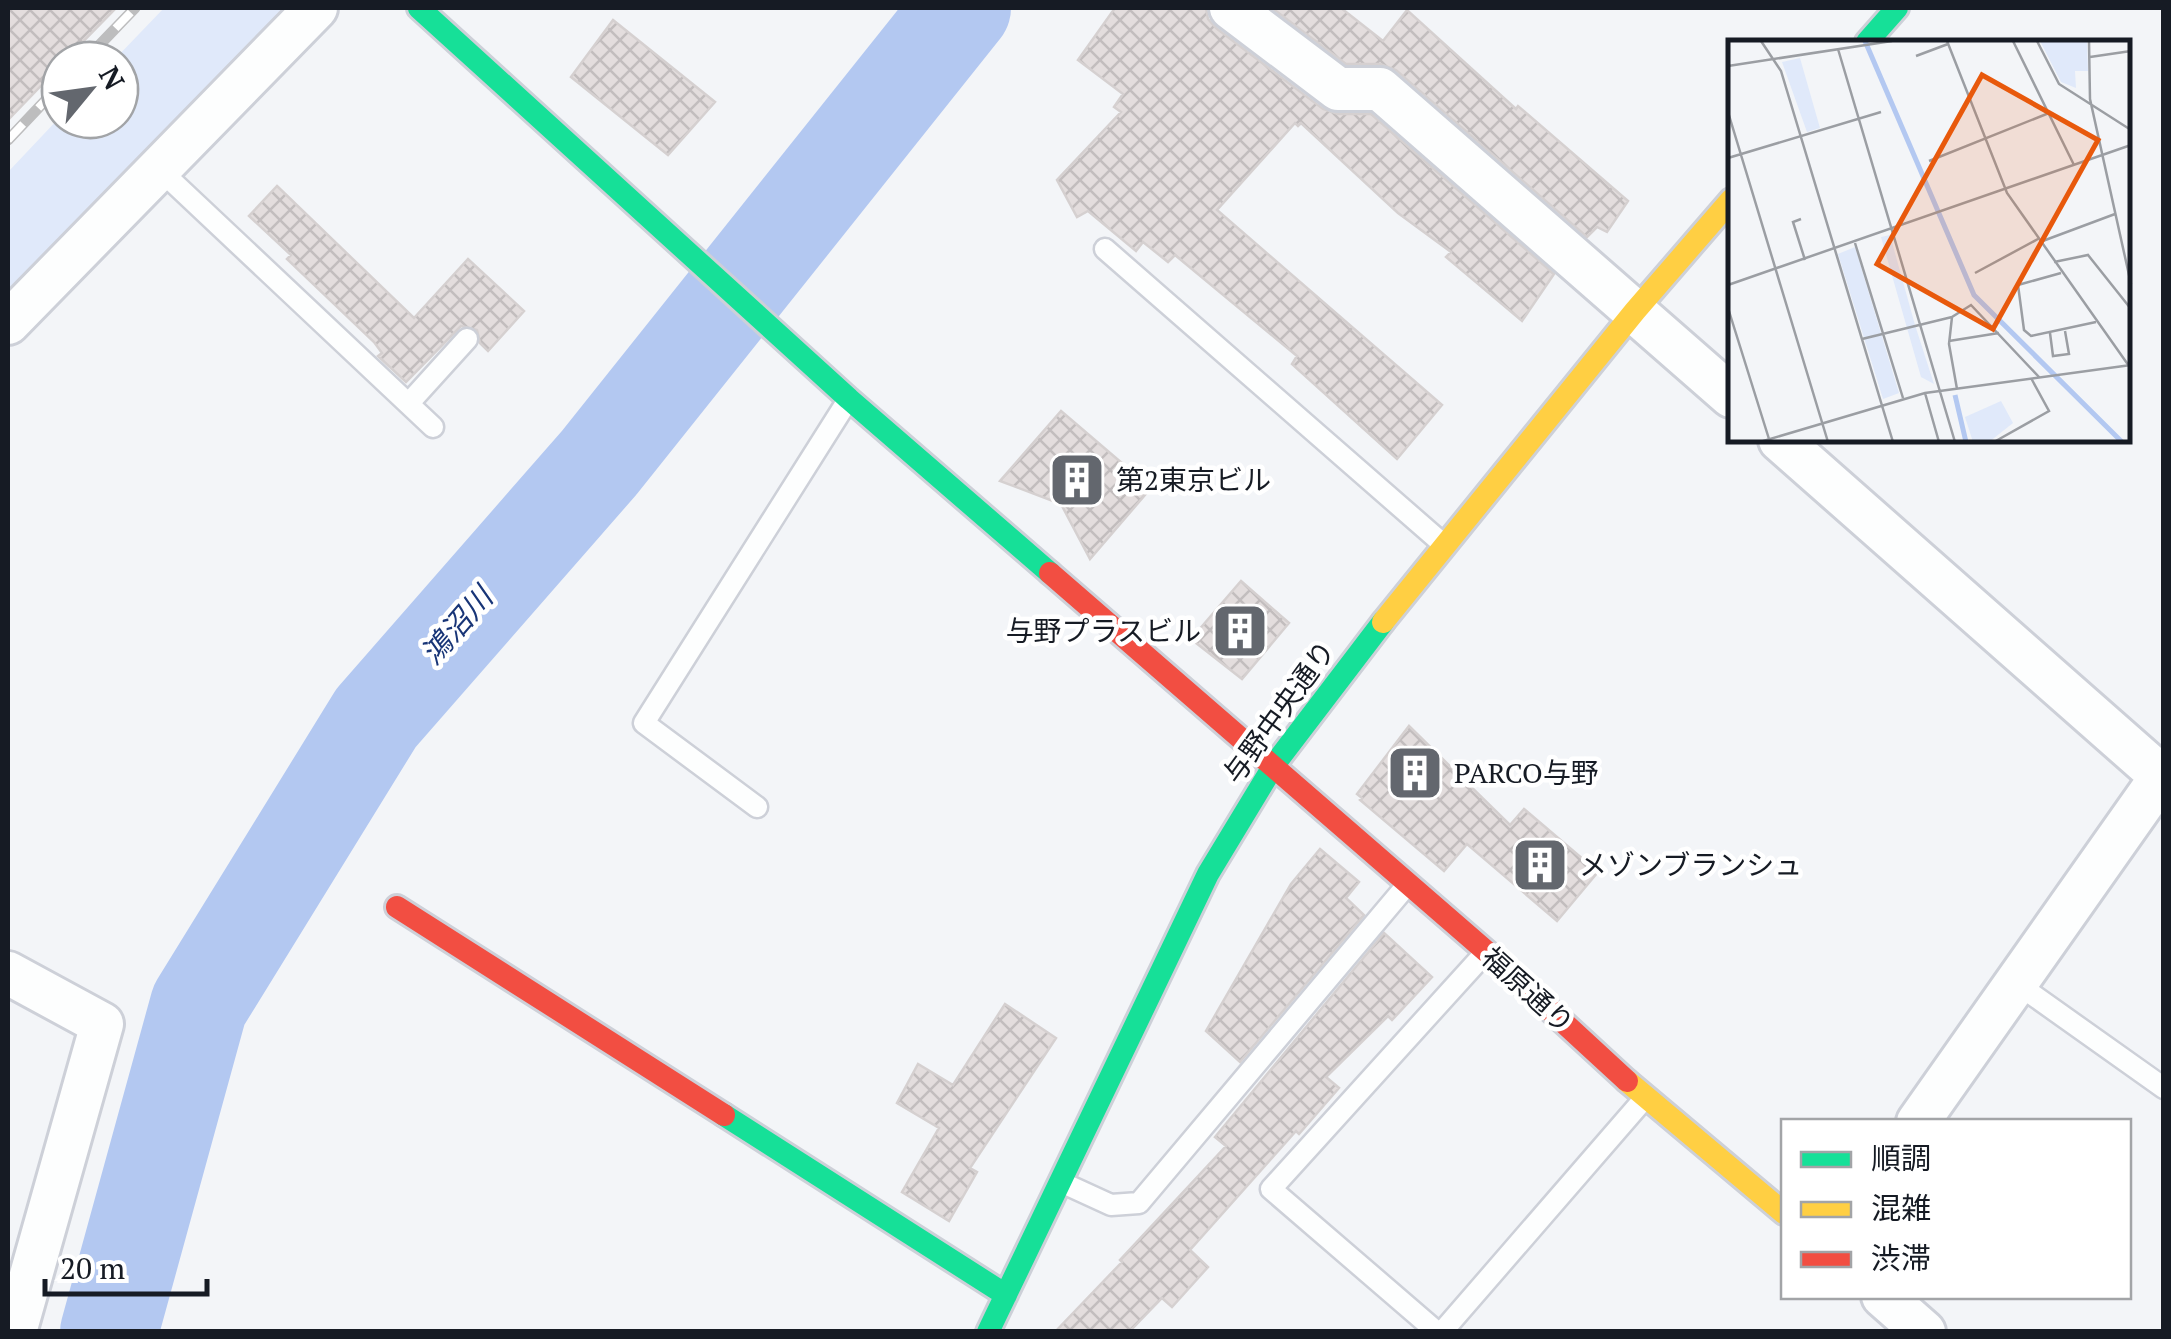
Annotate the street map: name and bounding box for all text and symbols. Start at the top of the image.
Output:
north arrow [40,40,140,140]
inset map [1728,40,2131,442]
text: N [91,59,134,96]
building icon: 第2東京ビル [1047,450,1107,510]
place label: 第2東京ビル [1116,461,1271,498]
water label: 鴻沼川 [412,576,503,672]
building icon: 与野プラスビル [1210,601,1270,661]
place label: 与野プラスビル [1006,612,1201,649]
street label: 与野中央通り [1214,633,1343,791]
building icon: PARCO与野 [1385,743,1445,803]
place label: PARCO与野 [1454,754,1599,791]
building icon: メゾンブランシュ [1510,835,1570,895]
place label: メゾンブランシュ [1579,846,1802,883]
street label: 福原通り [1474,938,1582,1041]
legend [1781,1119,2131,1299]
text: 順調 [1871,1138,1931,1178]
text: 混雑 [1871,1188,1931,1228]
scale bar [45,1234,208,1296]
text: 渋滞 [1871,1238,1931,1278]
text: 20 m [60,1248,125,1288]

